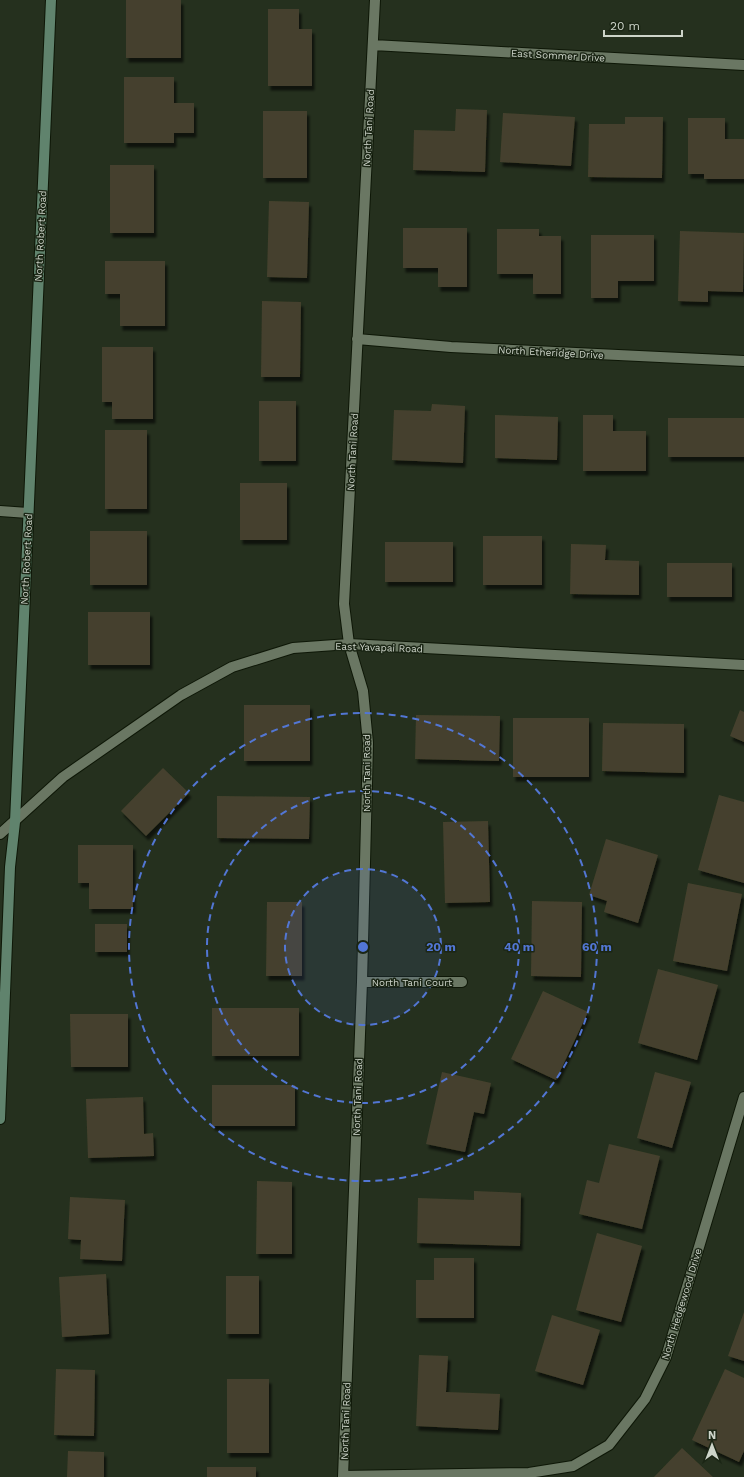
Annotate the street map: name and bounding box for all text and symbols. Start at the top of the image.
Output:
scale bar [604,12,682,38]
text: 20 m [610,19,640,33]
street label: East Sommer Drive [511,48,606,63]
street label: North Tani Road [361,89,376,167]
street label: North Robert Road [33,190,48,282]
street label: North Etheridge Drive [498,344,604,361]
street label: North Tani Road [345,413,360,491]
street label: North Robert Road [19,513,34,605]
street label: East Yavapai Road [335,640,423,655]
street label: North Tani Road [361,734,372,812]
centre of rings [356,940,370,954]
text: 20 m [426,940,456,954]
text: 40 m [504,940,534,954]
text: 60 m [582,940,612,954]
street label: North Tani Court [372,977,453,988]
street label: North Tani Road [351,1058,364,1136]
street label: North Hedgewood Drive [659,1247,704,1361]
street label: North Tani Road [339,1382,352,1460]
north arrow [692,1425,732,1465]
text: N [708,1429,716,1442]

